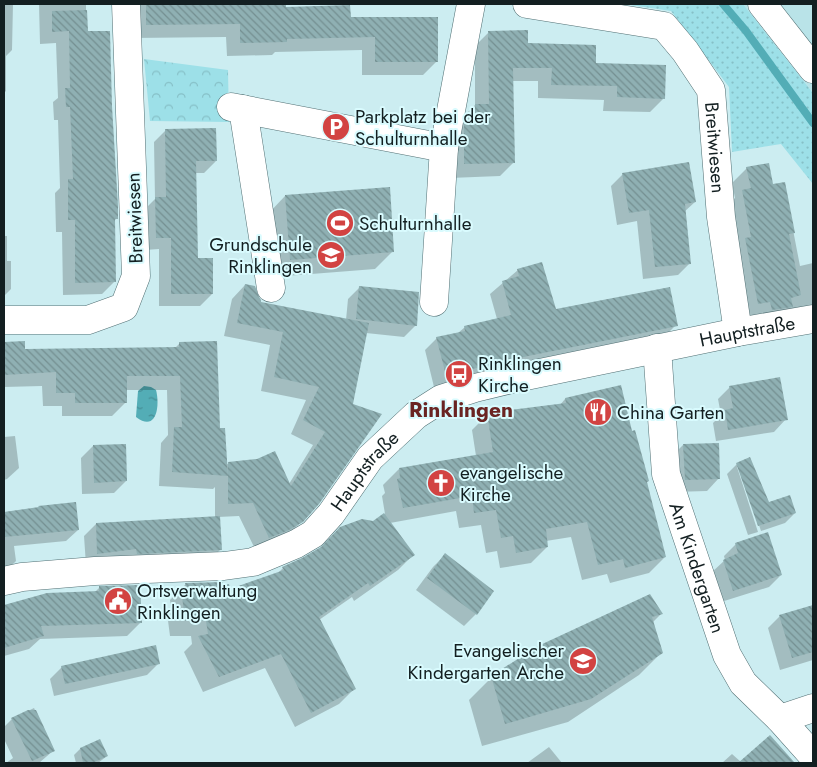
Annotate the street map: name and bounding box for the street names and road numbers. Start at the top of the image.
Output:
street label: Breitwiesen [698,101,732,194]
street label: Breitwiesen [119,172,150,264]
street label: Hauptstraße [697,309,797,354]
street label: Hauptstraße [324,425,405,517]
street label: Am Kindergarten [662,499,732,637]

